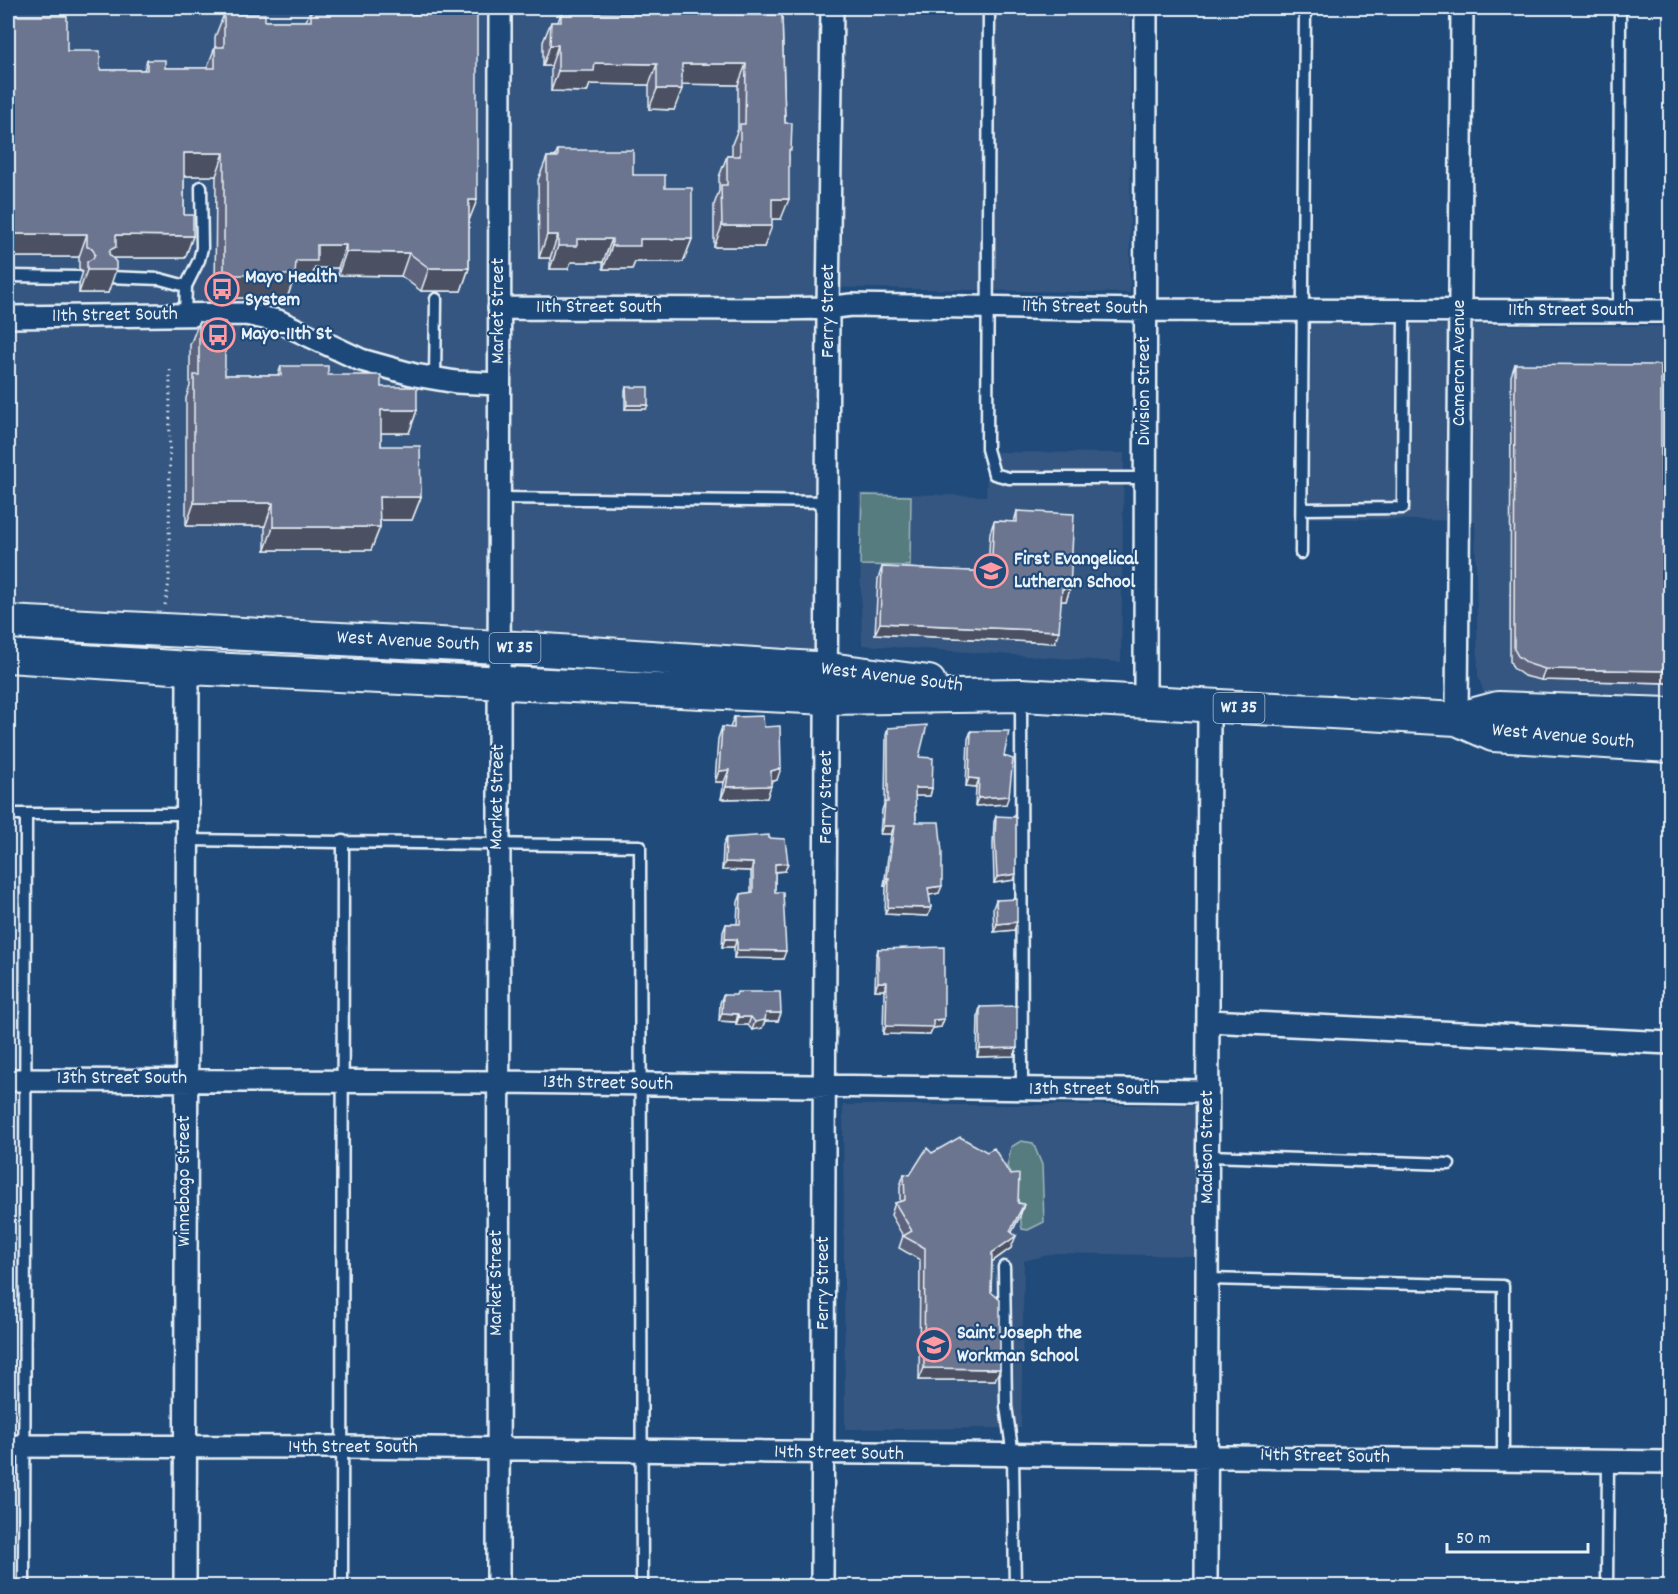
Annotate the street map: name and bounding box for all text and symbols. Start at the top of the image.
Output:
street label: Market Street [485,258,513,364]
place label: Mayo Health System [245,264,337,315]
street label: Ferry Street [815,264,843,358]
bus stop icon: Mayo Health System [204,271,240,307]
street label: 11th Street South [1022,293,1148,323]
street label: 11th Street South [536,294,662,322]
street label: 11th Street South [1508,297,1634,325]
street label: Cameron Avenue [1446,299,1474,426]
street label: 11th Street South [52,301,178,331]
bus stop icon: Mayo-11th St [200,317,236,353]
place label: Mayo-11th St [241,321,333,349]
street label: Division Street [1131,336,1159,446]
place label: First Evangelical Lutheran School [1014,546,1139,597]
school or university icon: First Evangelical Lutheran School [973,553,1009,589]
street label: West Avenue South [336,624,480,660]
road number: WI 35 [490,633,540,663]
street label: West Avenue South [819,655,965,701]
road number: WI 35 [1214,693,1264,723]
street label: West Avenue South [1491,717,1635,757]
street label: Market Street [483,744,513,850]
street label: Ferry Street [813,750,841,844]
street label: 13th Street South [57,1065,187,1093]
street label: 13th Street South [543,1069,673,1099]
street label: 13th Street South [1029,1076,1159,1104]
street label: Madison Street [1194,1090,1222,1204]
street label: Winnebago Street [171,1115,199,1247]
street label: Market Street [483,1230,511,1336]
street label: Ferry Street [810,1236,838,1330]
place label: Saint Joseph the Workman School [957,1320,1082,1371]
school or university icon: Saint Joseph the Workman School [916,1327,952,1363]
street label: 14th Street South [288,1434,418,1462]
street label: 14th Street South [774,1439,904,1469]
street label: 14th Street South [1260,1442,1390,1472]
scale bar [1447,1516,1588,1554]
text: 50 m [1456,1527,1491,1552]

